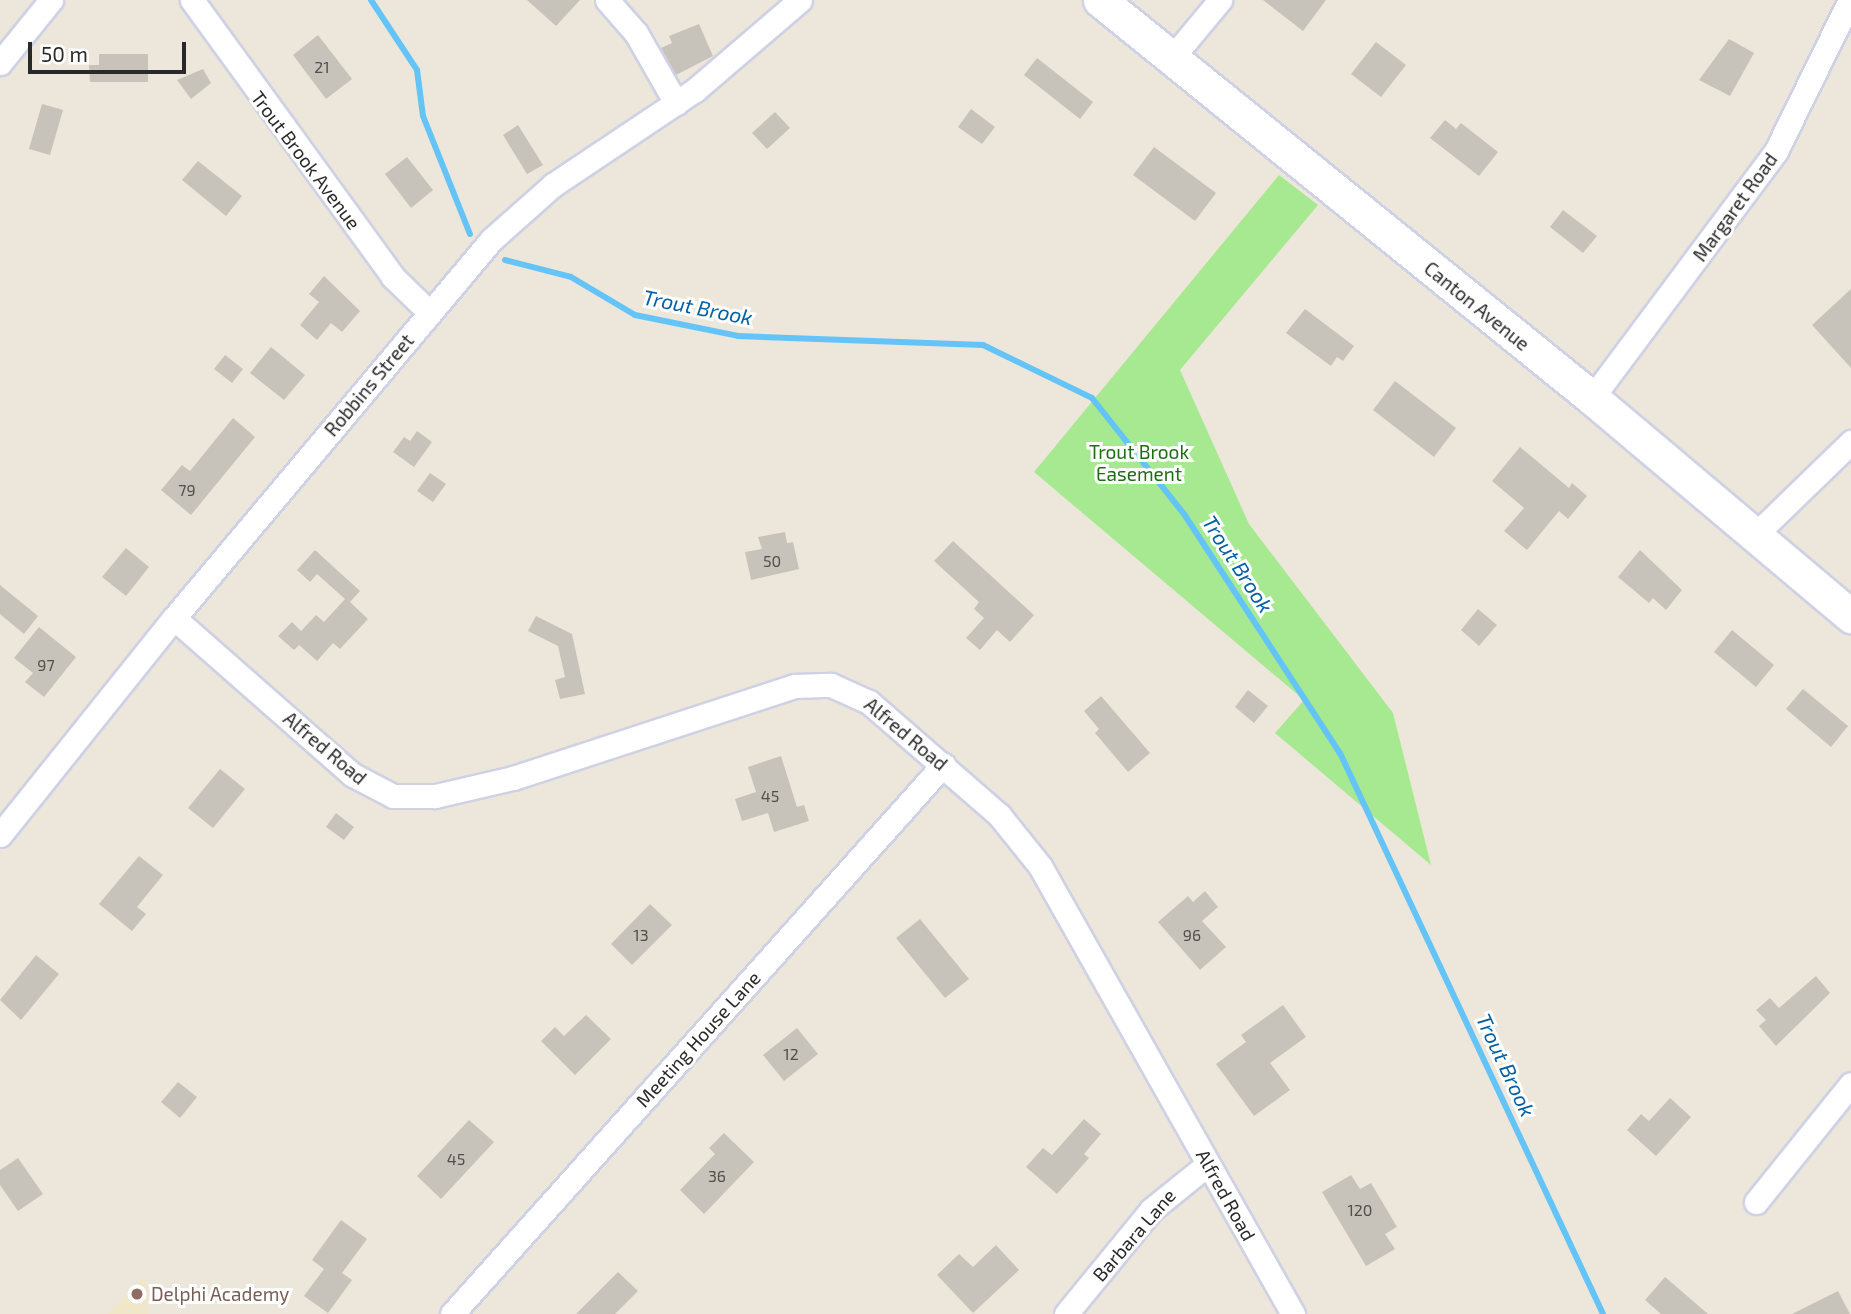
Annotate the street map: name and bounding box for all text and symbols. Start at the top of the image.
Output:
scale bar [32,28,189,72]
text: 50 m [41,41,88,66]
house number: 21 [314,57,330,77]
street label: Trout Brook Avenue [246,86,366,234]
street label: Margaret Road [1688,148,1782,266]
street label: Canton Avenue [1420,256,1534,356]
water label: Trout Brook [641,284,755,330]
street label: Robbins Street [320,329,418,441]
park label: Trout Brook Easement [1089,441,1189,485]
house number: 79 [178,480,196,500]
water label: Trout Brook [1197,511,1279,617]
house number: 50 [763,551,781,571]
house number: 97 [37,655,55,675]
street label: Alfred Road [860,693,952,775]
street label: Alfred Road [279,707,371,789]
house number: 45 [761,786,779,806]
house number: 13 [633,925,649,945]
house number: 96 [1183,925,1201,945]
street label: Meeting House Lane [631,966,765,1112]
water label: Trout Brook [1471,1009,1541,1121]
house number: 12 [783,1044,799,1064]
street label: Alfred Road [1192,1145,1260,1245]
house number: 45 [447,1149,465,1169]
house number: 36 [708,1166,726,1186]
street label: Barbara Lane [1088,1184,1180,1286]
house number: 120 [1347,1200,1373,1220]
place label: Delphi Academy [151,1283,290,1305]
marker: Delphi Academy [129,1286,145,1302]

